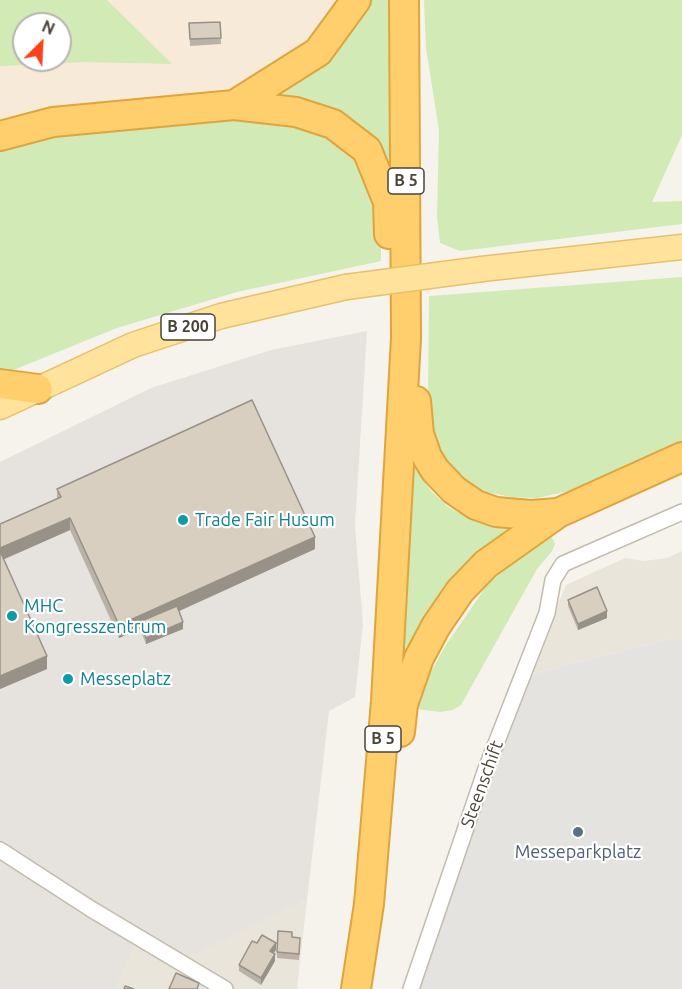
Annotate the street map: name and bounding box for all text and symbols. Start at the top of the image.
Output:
north arrow [12,12,72,72]
text: N [39,17,58,38]
road number: B 5 [388,168,424,194]
road number: B 200 [161,314,215,340]
place label: Trade Fair Husum [195,509,335,531]
marker: Trade Fair Husum [176,513,190,527]
place label: MHC Kongresszentrum [24,595,166,638]
marker: MHC Kongresszentrum [5,609,19,623]
place label: Messeplatz [80,668,171,690]
marker: Messeplatz [61,672,75,686]
road number: B 5 [365,726,401,752]
street label: Steenschift [456,737,508,831]
marker: Messeparkplatz [571,825,585,839]
place label: Messeparkplatz [515,841,641,863]

